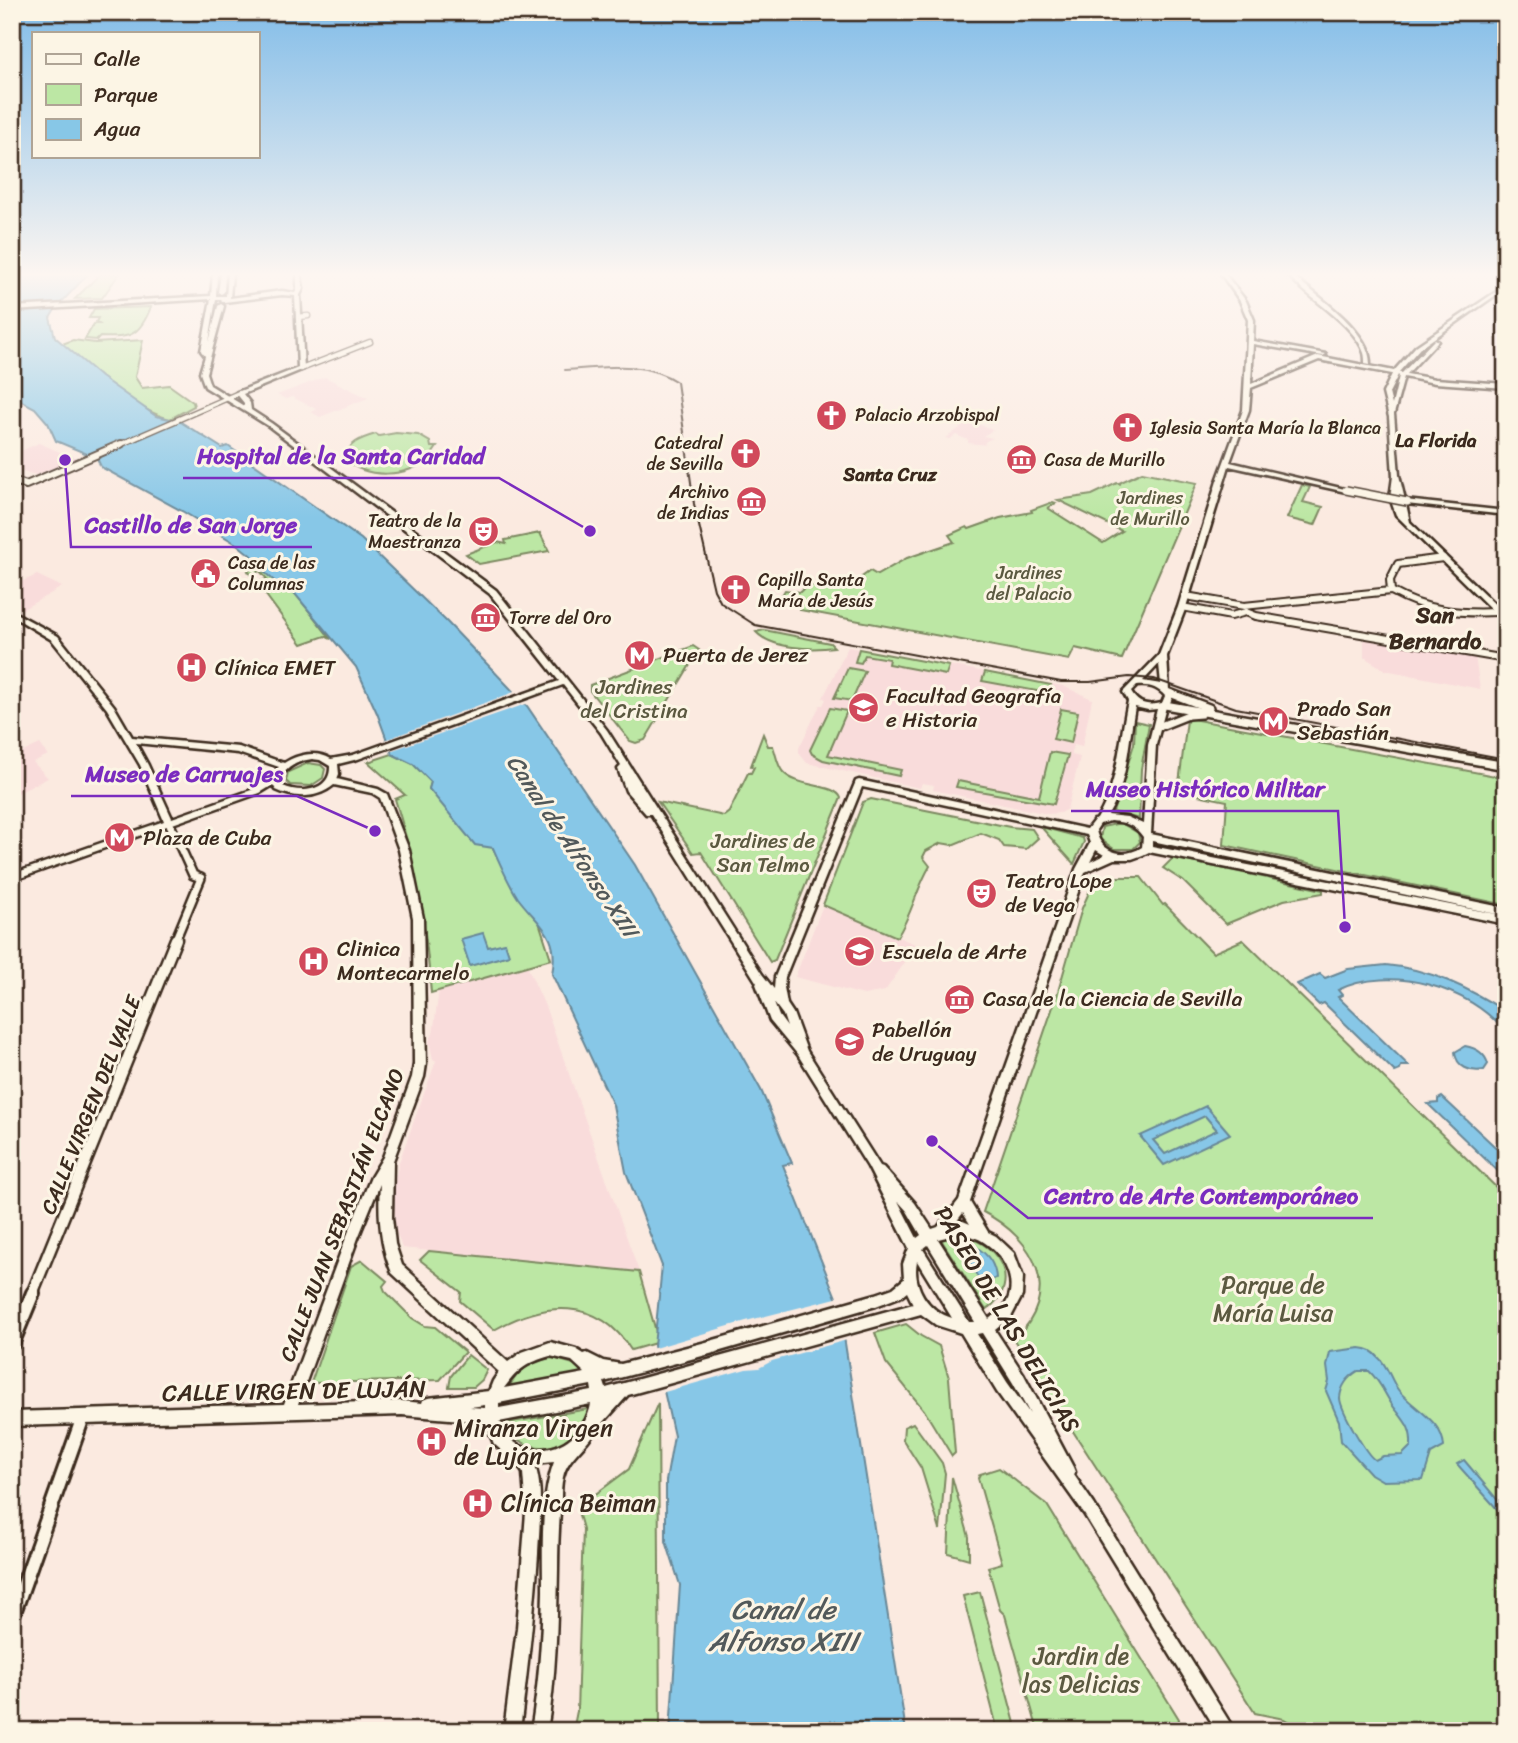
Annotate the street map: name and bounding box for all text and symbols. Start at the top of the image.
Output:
legend [32,32,259,158]
text: Calle [94,40,141,78]
text: Parque [94,76,158,114]
text: Agua [93,110,141,148]
church icon: Palacio Arzobispal [815,398,849,432]
place label: Palacio Arzobispal [855,399,1000,431]
church icon: Iglesia Santa María la Blanca [1110,411,1144,445]
place label: Iglesia Santa María la Blanca [1149,412,1381,444]
district label: La Florida [1395,424,1477,457]
place label: Catedral de Sevilla [646,427,724,480]
callout: Hospital de la Santa Caridad [183,434,499,478]
text: Hospital de la Santa Caridad [196,436,487,477]
church icon: Catedral de Sevilla [729,436,763,470]
museum icon: Casa de Murillo [1004,443,1038,477]
place label: Casa de Murillo [1044,444,1165,476]
district label: Santa Cruz [842,458,938,491]
place label: Archivo de Indias [657,476,730,529]
park label: Jardines de Murillo [1110,482,1190,535]
museum icon: Archivo de Indias [735,485,769,519]
callout: Castillo de San Jorge [71,503,312,547]
text: Castillo de San Jorge [84,505,298,546]
place label: Teatro de la Maestranza [368,505,462,558]
theatre icon: Teatro de la Maestranza [467,514,501,548]
place label: Casa de las Columnas [228,547,316,600]
public building icon: Casa de las Columnas [188,556,222,590]
park label: Jardines del Palacio [986,557,1072,610]
place label: Capilla Santa María de Jesús [758,564,874,617]
church icon: Capilla Santa María de Jesús [718,573,752,607]
district label: San Bernardo [1389,595,1482,662]
museum icon: Torre del Oro [469,601,503,635]
place label: Torre del Oro [509,602,611,634]
place label: Puerta de Jerez [663,636,809,674]
metro station icon: Puerta de Jerez [623,638,657,672]
place label: Clínica EMET [215,649,337,687]
hospital icon: Clínica EMET [175,651,209,685]
park label: Jardines del Cristina [580,668,688,730]
place label: Facultad Geografía e Historia [886,677,1062,739]
place label: Prado San Sebastián [1297,690,1391,752]
school or university icon: Facultad Geografía e Historia [846,691,880,725]
metro station icon: Prado San Sebastián [1257,704,1291,738]
water label: Canal de Alfonso XIII [495,746,651,949]
callout: Museo de Carruajes [71,752,297,796]
text: Museo de Carruajes [84,754,284,795]
callout: Museo Histórico Militar [1071,767,1338,811]
text: Museo Histórico Militar [1085,769,1327,810]
place label: Plaza de Cuba [143,819,272,857]
metro station icon: Plaza de Cuba [103,821,137,855]
park label: Jardines de San Telmo [710,822,815,884]
place label: Teatro Lope de Vega [1005,862,1112,924]
theatre icon: Teatro Lope de Vega [965,876,999,910]
place label: Clinica Montecarmelo [337,930,470,992]
place label: Escuela de Arte [882,933,1027,971]
school or university icon: Escuela de Arte [842,935,876,969]
hospital icon: Clinica Montecarmelo [297,944,331,978]
place label: Casa de la Ciencia de Sevilla [983,980,1243,1018]
museum icon: Casa de la Ciencia de Sevilla [943,982,977,1016]
street label: CALLE VIRGEN DEL VALLE [30,989,153,1220]
place label: Pabellón de Uruguay [872,1011,976,1073]
school or university icon: Pabellón de Uruguay [832,1025,866,1059]
street label: CALLE JUAN SEBASTIÁN ELCANO [268,1063,416,1367]
callout: Centro de Arte Contemporáneo [1028,1174,1373,1218]
text: Centro de Arte Contemporáneo [1043,1176,1359,1217]
street label: PASEO DE LAS DELICIAS [922,1197,1092,1441]
park label: Parque de María Luisa [1213,1264,1334,1334]
street label: CALLE VIRGEN DE LUJÁN [162,1368,426,1414]
place label: Miranza Virgen de Luján [454,1407,613,1477]
hospital icon: Miranza Virgen de Luján [414,1425,448,1459]
place label: Clínica Beiman [501,1482,656,1524]
hospital icon: Clínica Beiman [461,1486,495,1520]
water label: Canal de Alfonso XIII [707,1585,862,1666]
park label: Jardin de las Delicias [1022,1635,1140,1705]

